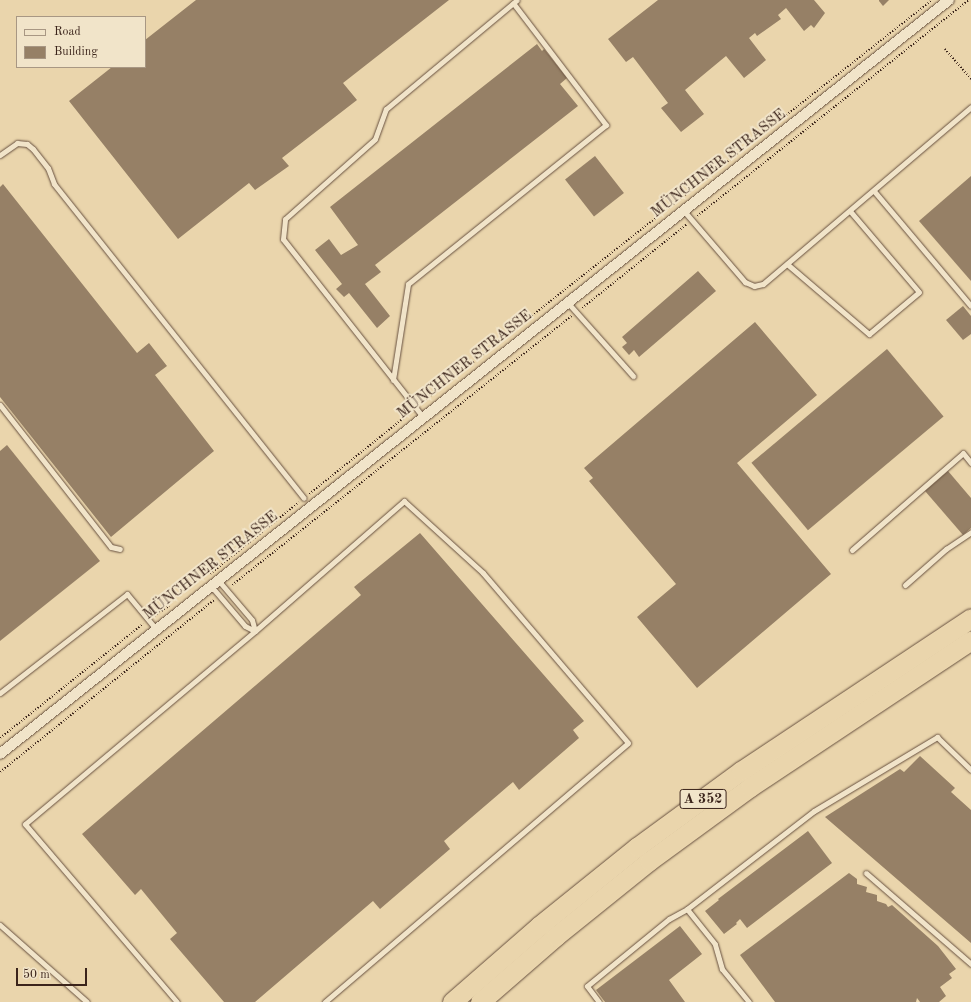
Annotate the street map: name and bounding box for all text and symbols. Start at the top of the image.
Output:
legend [16,16,146,68]
text: Road [54,26,81,38]
text: Building [54,46,98,58]
street label: MÜNCHNER STRASSE [648,106,790,222]
street label: MÜNCHNER STRASSE [394,307,536,423]
street label: MÜNCHNER STRASSE [140,508,282,624]
road number: A 352 [679,787,727,811]
scale bar [18,960,89,986]
text: 50 m [23,969,50,981]

